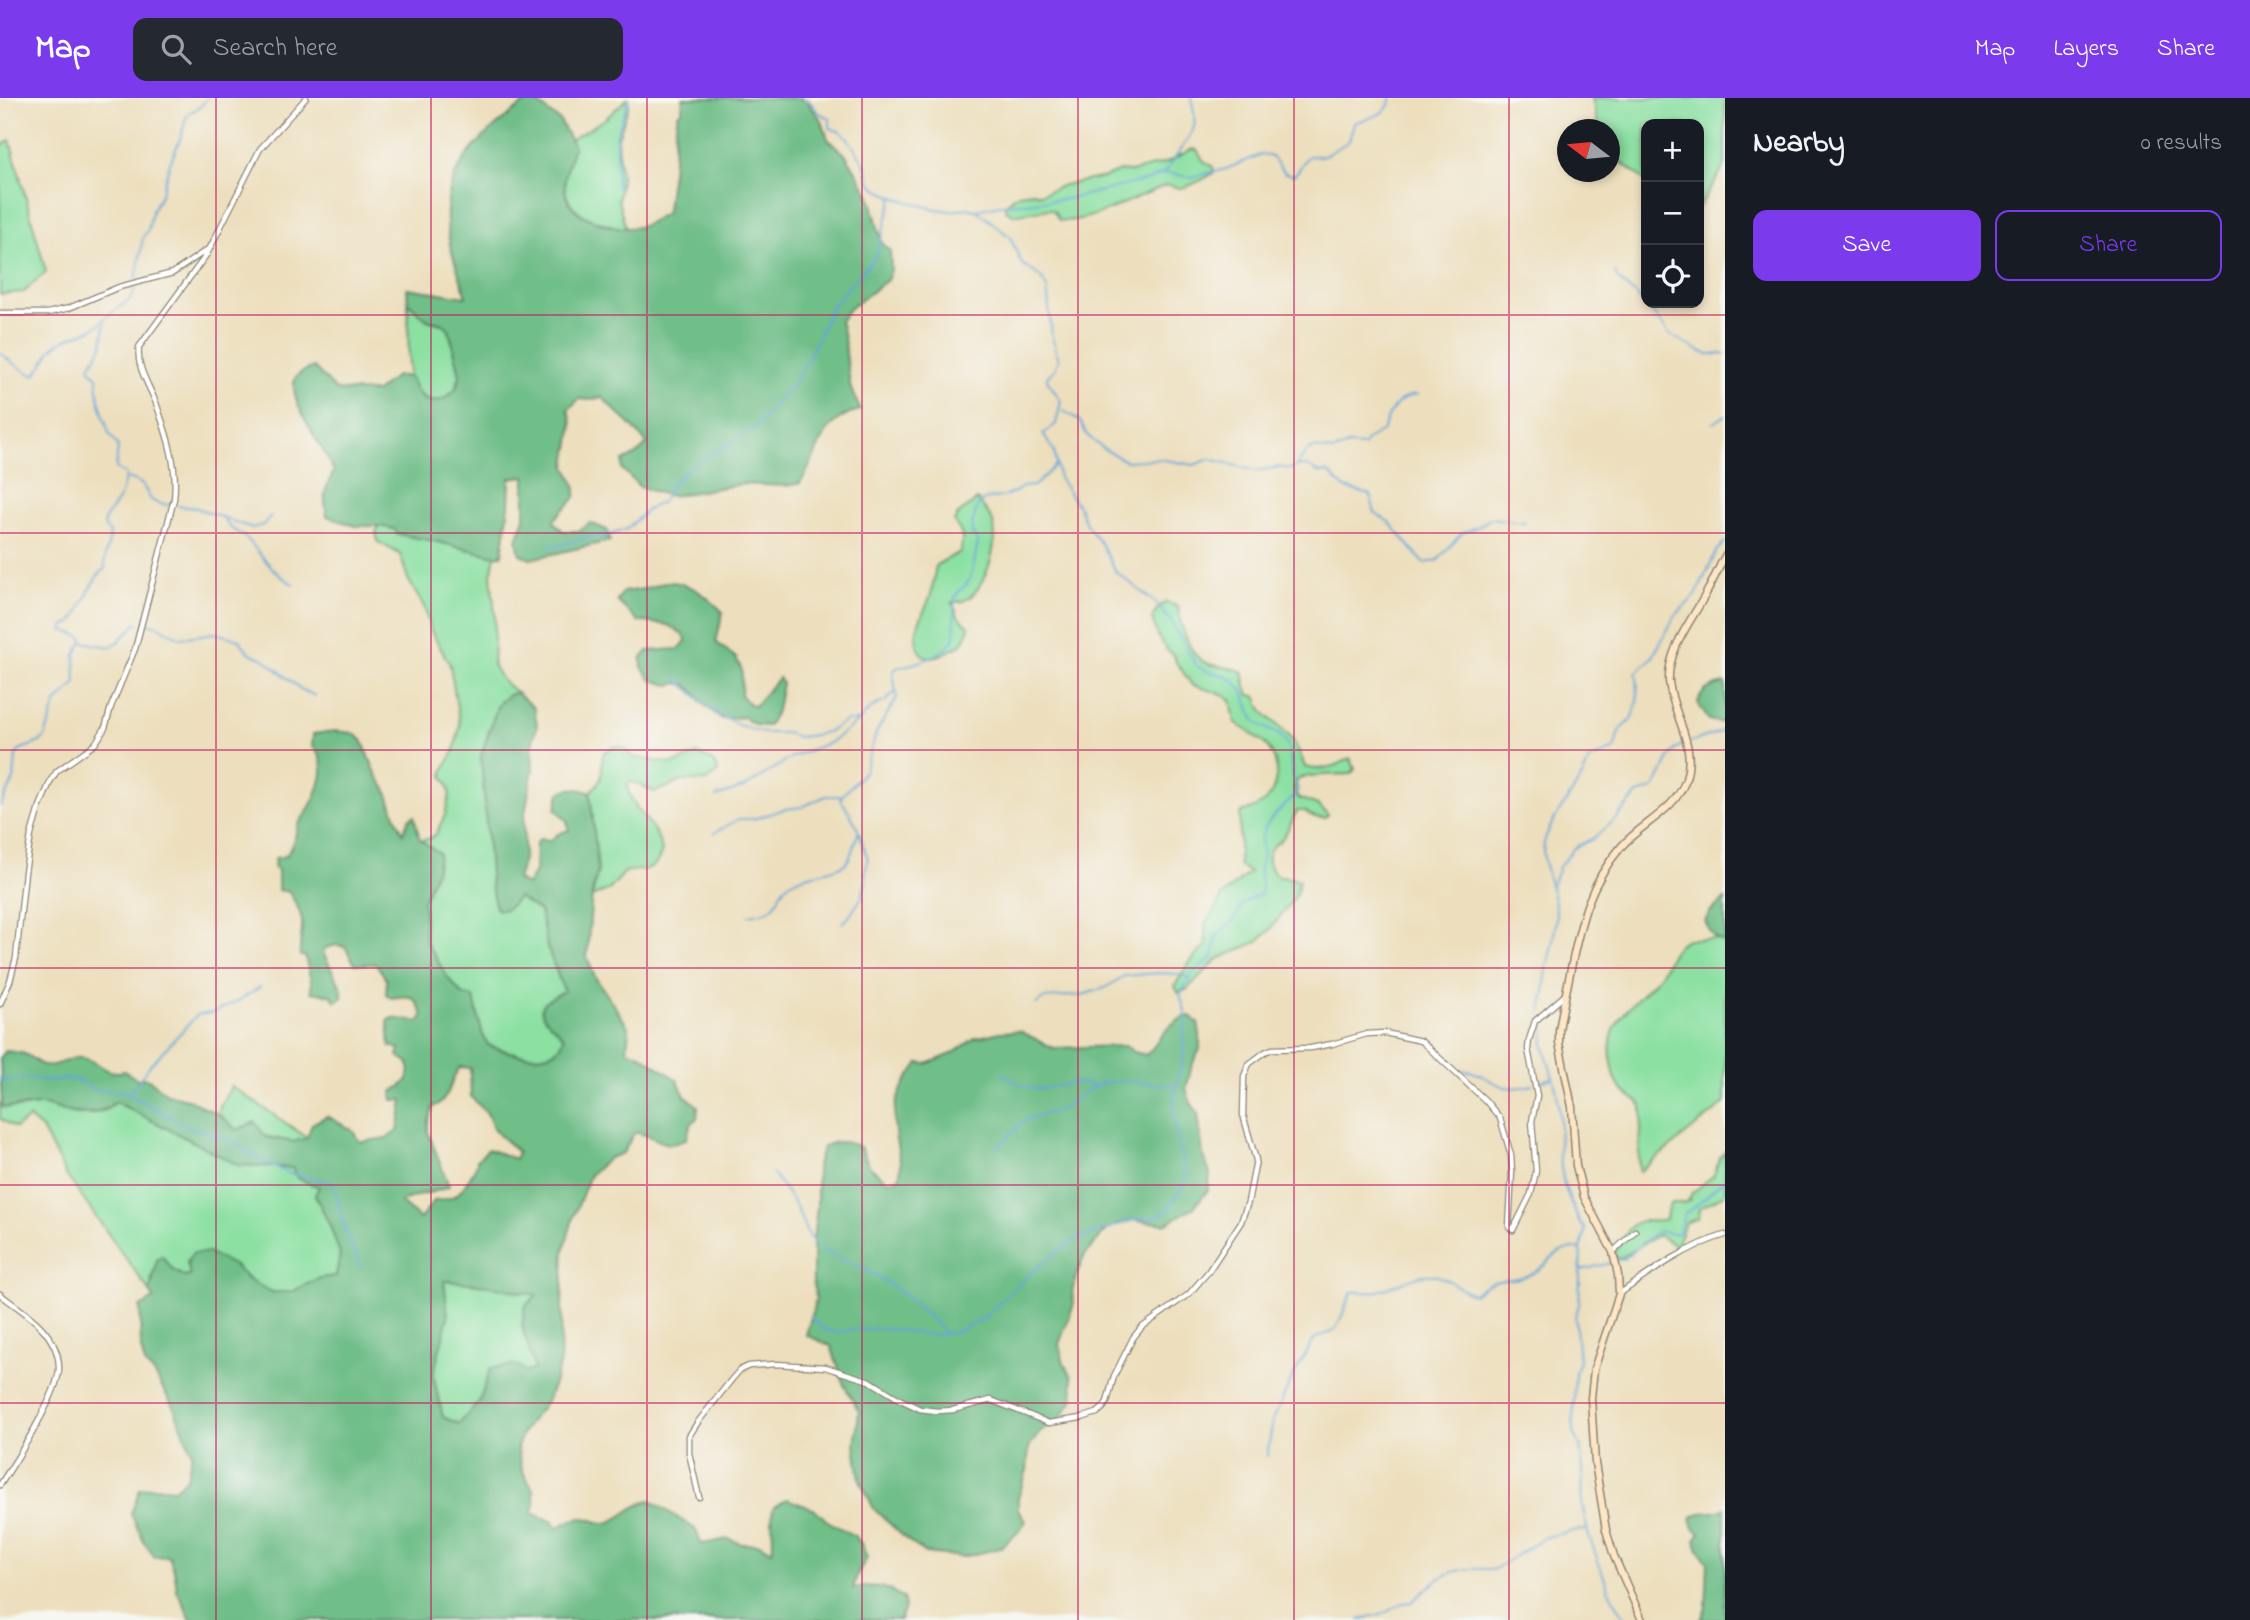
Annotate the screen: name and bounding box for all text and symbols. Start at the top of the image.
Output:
search box [133,18,623,81]
text: Map [35,25,91,73]
icon: search [157,30,195,68]
text: Search here [213,30,337,68]
text: Map [1975,32,2015,67]
text: Layers [2053,32,2119,67]
text: Share [2157,32,2215,67]
north arrow [1557,119,1620,182]
map controls [1641,119,1704,308]
button: + [1641,119,1704,182]
text: Nearby [1753,122,1845,166]
text: 0 results [2141,127,2222,160]
button: − [1641,182,1704,245]
button: Save [1753,210,1981,281]
button: Share [1995,210,2222,281]
button: locate [1641,245,1704,308]

